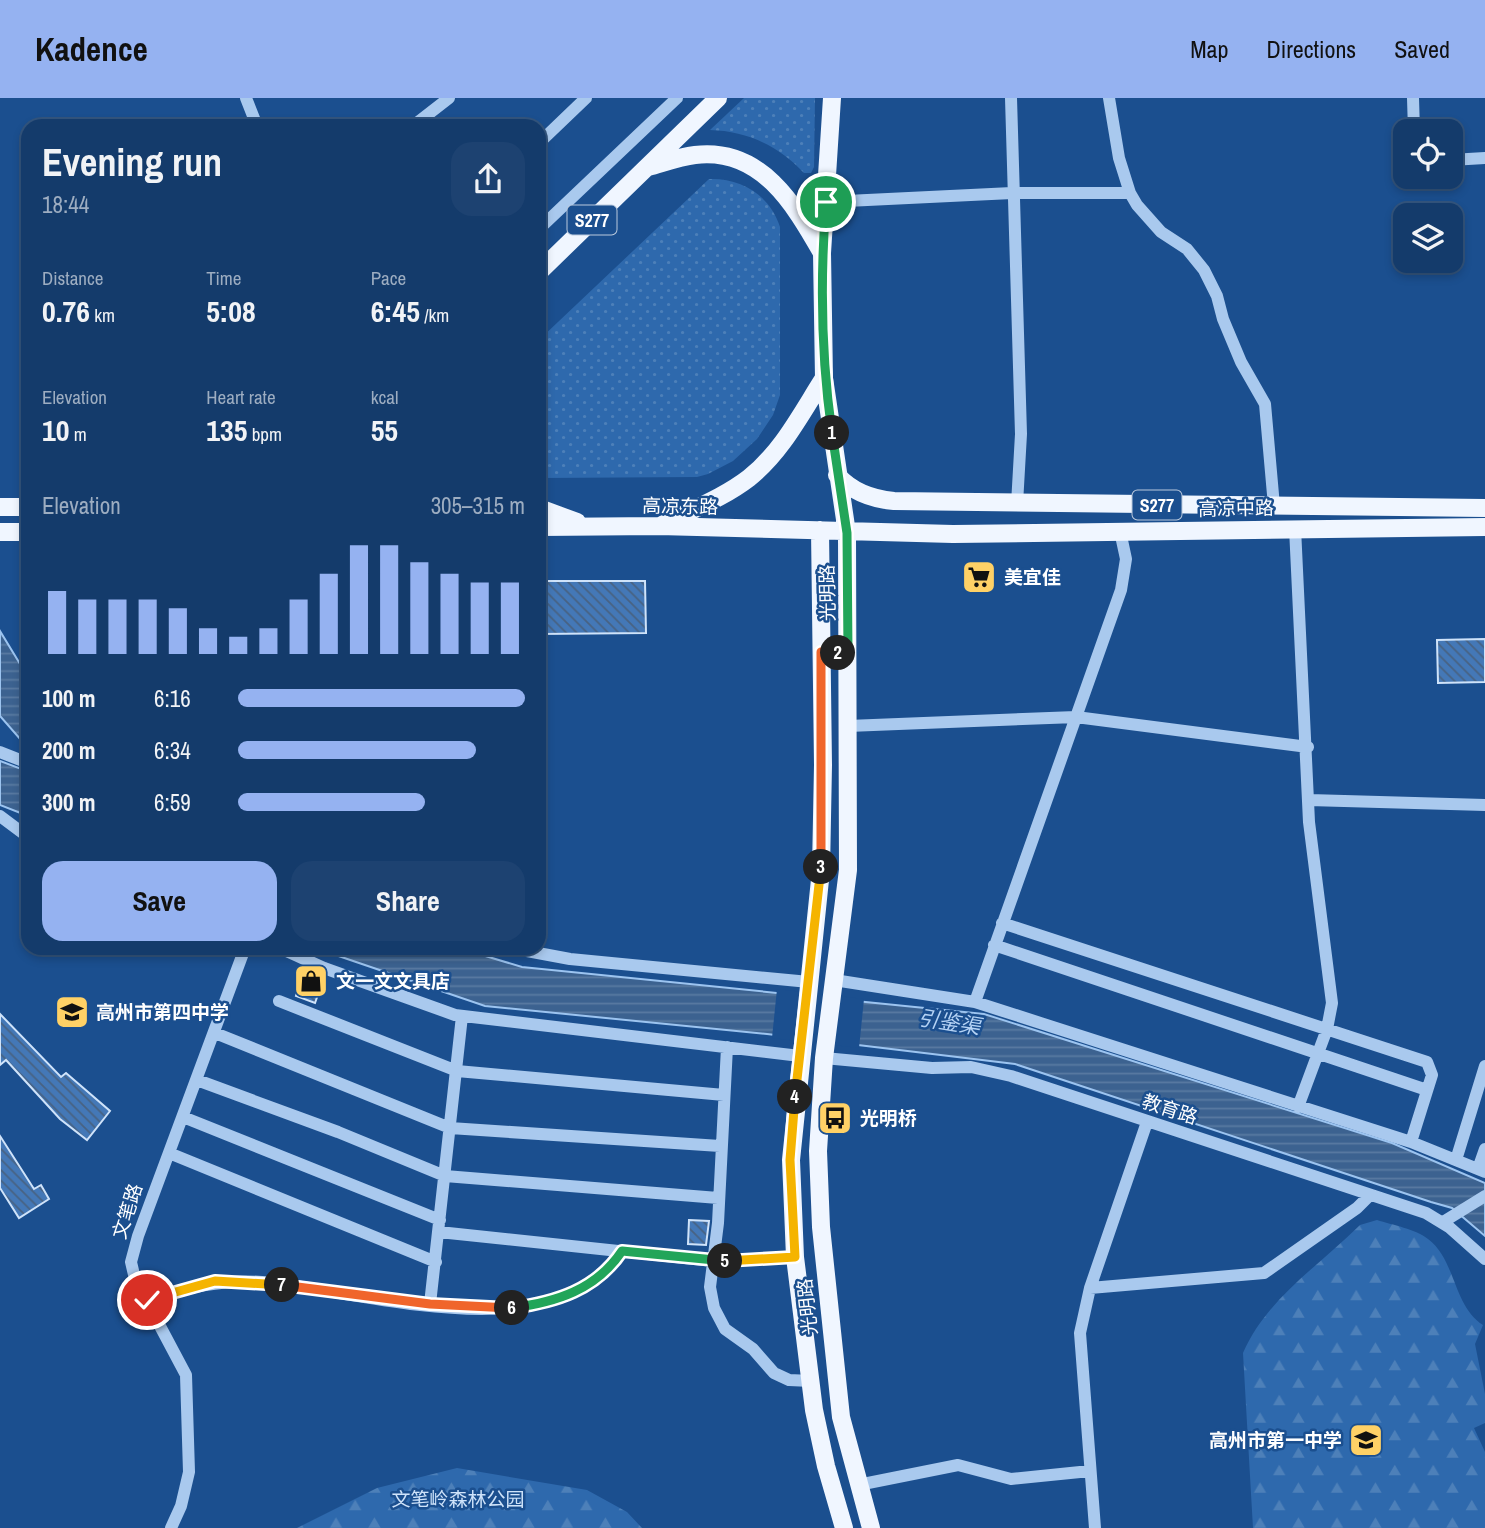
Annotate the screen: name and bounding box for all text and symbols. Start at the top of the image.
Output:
text: Kadence [35,27,148,71]
text: Map [1190,33,1228,65]
text: Directions [1266,33,1356,65]
text: Saved [1394,33,1450,65]
map controls [1393,119,1463,273]
button: locate [1393,119,1463,189]
text: Evening run [42,137,222,188]
button: share [451,142,525,216]
pin [796,172,856,232]
icon: arrive [807,183,845,221]
text: 18:44 [42,189,89,220]
button: layers [1393,203,1463,273]
road number: S277 [568,205,616,234]
text: Distance [42,265,103,291]
text: Time [206,265,241,291]
text: Pace [371,265,406,291]
text: 0.76 [42,291,90,331]
text: 5:08 [206,291,256,331]
text: 6:45 [371,291,420,331]
text: km [90,302,115,328]
text: /km [420,302,449,328]
text: Elevation [42,384,107,410]
text: Heart rate [206,384,276,410]
text: kcal [371,384,398,410]
text: 10 [42,410,69,450]
text: 135 [206,410,247,450]
text: 55 [371,410,398,450]
pin: 1 [814,416,850,450]
text: 1 [827,419,836,445]
text: m [69,421,87,447]
text: bpm [247,421,282,447]
text: Elevation [42,490,121,521]
text: 305–315 m [431,490,525,521]
road number: S277 [1132,491,1182,520]
street label: 高凉东路 [642,492,718,520]
street label: 高凉中路 [1198,494,1274,522]
supermarket icon: 美宜佳 [960,558,998,596]
street label: 光明路 [814,564,840,622]
place label: 美宜佳 [1004,564,1061,590]
pin: 2 [820,636,856,670]
text: 2 [833,639,842,665]
text: 100 m [42,683,95,714]
text: 6:16 [154,683,191,714]
text: 200 m [42,735,95,766]
text: 6:34 [154,735,191,766]
text: 300 m [42,787,95,818]
text: 6:59 [154,787,191,818]
pin: 3 [804,850,838,884]
text: 3 [816,853,825,879]
button: Save [42,861,277,941]
button: Share [291,861,525,941]
shop icon: 文一文文具店 [292,962,330,1000]
place label: 文一文文具店 [336,968,450,994]
school or university icon: 高州市第四中学 [53,993,91,1031]
place label: 高州市第四中学 [96,999,229,1025]
water label: 引鉴渠 [916,1003,985,1042]
pin: 4 [778,1080,812,1114]
text: 4 [790,1083,799,1109]
street label: 教育路 [1139,1088,1201,1130]
bus stop icon: 光明桥 [816,1099,854,1137]
place label: 光明桥 [860,1105,917,1131]
street label: 文笔路 [106,1180,148,1242]
pin: 5 [708,1244,742,1278]
text: 5 [720,1247,729,1273]
pin: 7 [264,1268,300,1302]
pin [117,1270,177,1330]
text: 7 [277,1271,286,1297]
street label: 光明路 [791,1277,823,1337]
icon: check [128,1281,166,1319]
pin: 6 [494,1290,530,1326]
text: 6 [507,1294,516,1320]
school or university icon: 高州市第一中学 [1347,1421,1385,1459]
place label: 高州市第一中学 [1209,1427,1342,1453]
park label: 文笔岭森林公园 [391,1486,525,1512]

